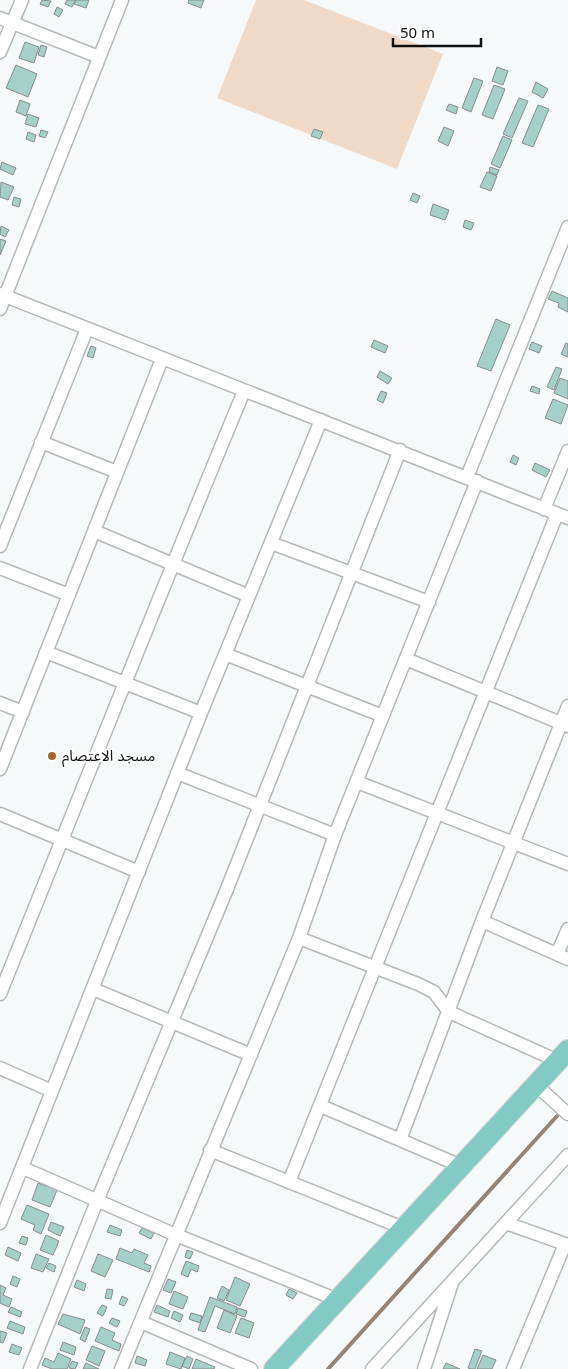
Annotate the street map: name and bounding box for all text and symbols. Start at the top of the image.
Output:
scale bar [393,15,480,47]
text: 50 m [400,22,435,42]
place label: مسجد الاعتصام [62,745,155,767]
marker: مسجد الاعتصام [46,750,58,762]

